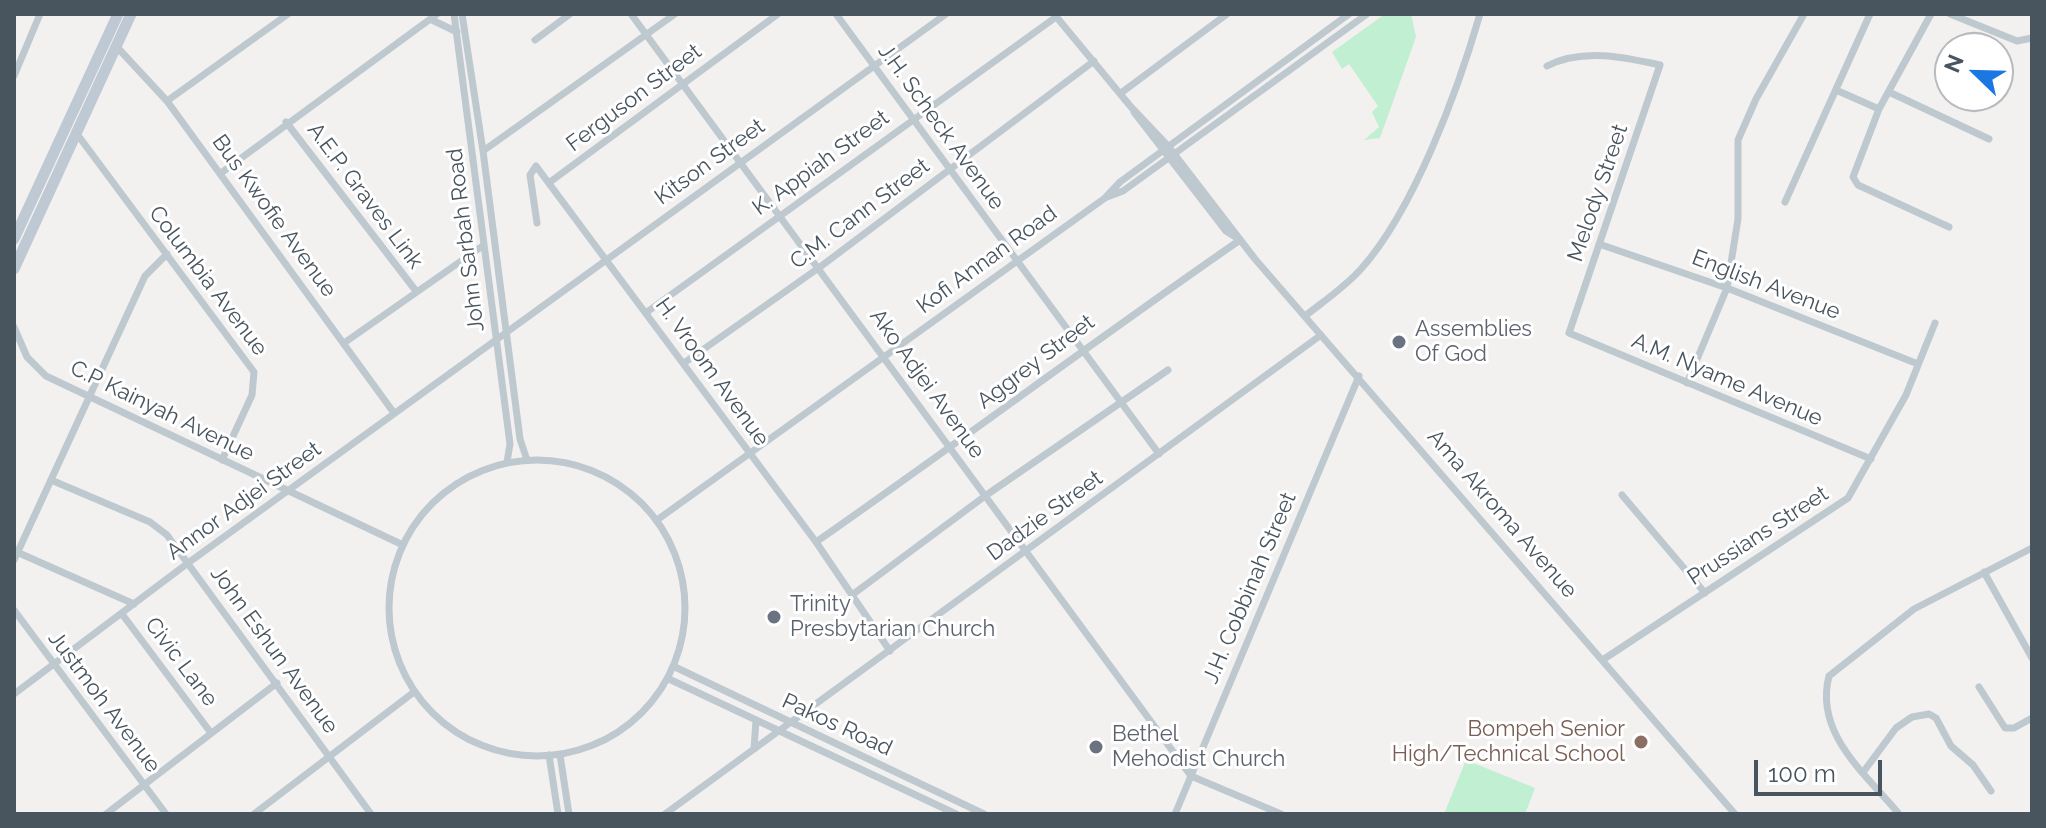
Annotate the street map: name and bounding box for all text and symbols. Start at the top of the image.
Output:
north arrow [1934,32,2014,112]
street label: Ferguson Street [561,39,707,157]
street label: J.H. Scheck Avenue [872,39,1010,215]
text: N [1938,51,1969,76]
street label: K. Appiah Street [748,105,894,221]
street label: Kitson Street [650,113,770,211]
street label: A.E.P. Graves Link [302,118,428,274]
street label: Melody Street [1562,121,1634,265]
street label: Bus Kwofie Avenue [206,130,342,302]
street label: John Sarbah Road [442,147,490,333]
street label: C.M. Cann Street [785,153,935,275]
street label: Kofi Annan Road [912,200,1062,320]
street label: Columbia Avenue [143,201,273,361]
street label: English Avenue [1688,245,1844,325]
street label: H. Vroom Avenue [649,293,775,451]
street label: Ako Adjei Avenue [864,304,990,464]
street label: Aggrey Street [972,309,1100,415]
place label: Assemblies Of God [1415,316,1532,368]
street label: A.M. Nyame Avenue [1628,328,1826,432]
marker: Assemblies Of God [1390,333,1408,351]
street label: C.P Kainyah Avenue [66,355,258,467]
street label: Ama Akroma Avenue [1422,424,1582,604]
street label: Annor Adjei Street [162,436,326,566]
street label: Dadzie Street [982,465,1108,567]
street label: Prussians Street [1683,481,1833,591]
street label: J.H. Cobbinah Street [1198,489,1302,687]
street label: John Eshun Avenue [204,561,344,739]
place label: Trinity Presbytarian Church [790,591,995,642]
marker: Trinity Presbytarian Church [765,608,783,626]
street label: Civic Lane [139,612,223,712]
street label: Justmoh Avenue [42,626,166,778]
street label: Pakos Road [778,688,896,762]
place label: Bompeh Senior High/Technical School [1392,716,1625,768]
place label: Bethel Mehodist Church [1112,721,1285,772]
marker: Bompeh Senior High/Technical School [1632,733,1650,751]
marker: Bethel Mehodist Church [1087,738,1105,756]
scale bar [1758,744,1886,794]
text: 100 m [1768,759,1836,788]

